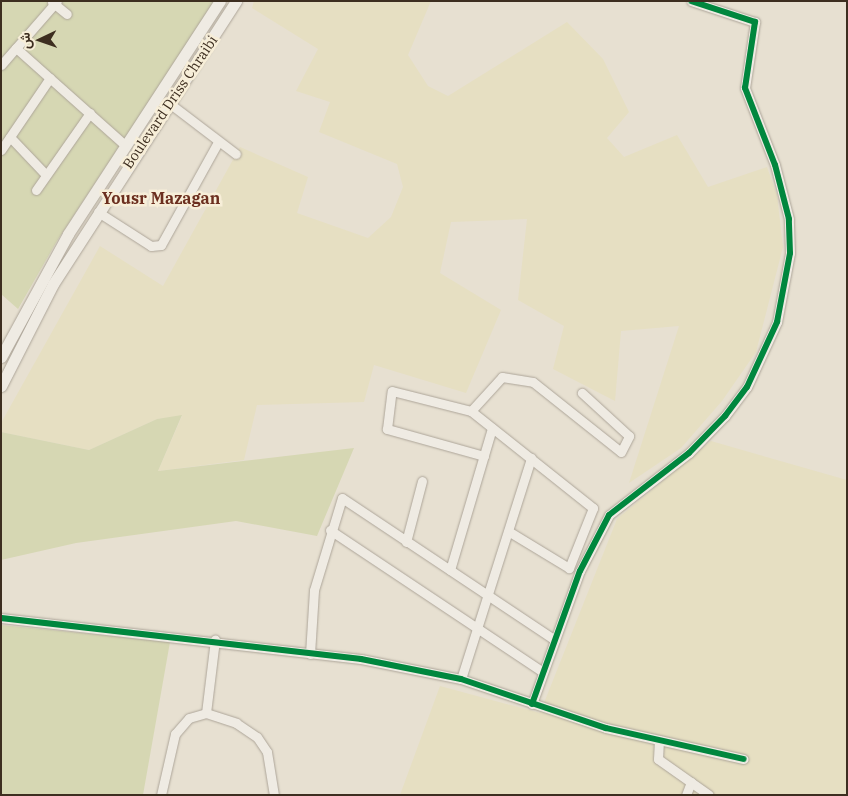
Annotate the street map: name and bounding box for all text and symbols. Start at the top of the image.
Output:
north arrow [15,15,65,65]
text: ش [16,32,34,50]
street label: Boulevard Driss Chraibi [119,32,221,172]
district label: Yousr Mazagan [102,188,220,208]

